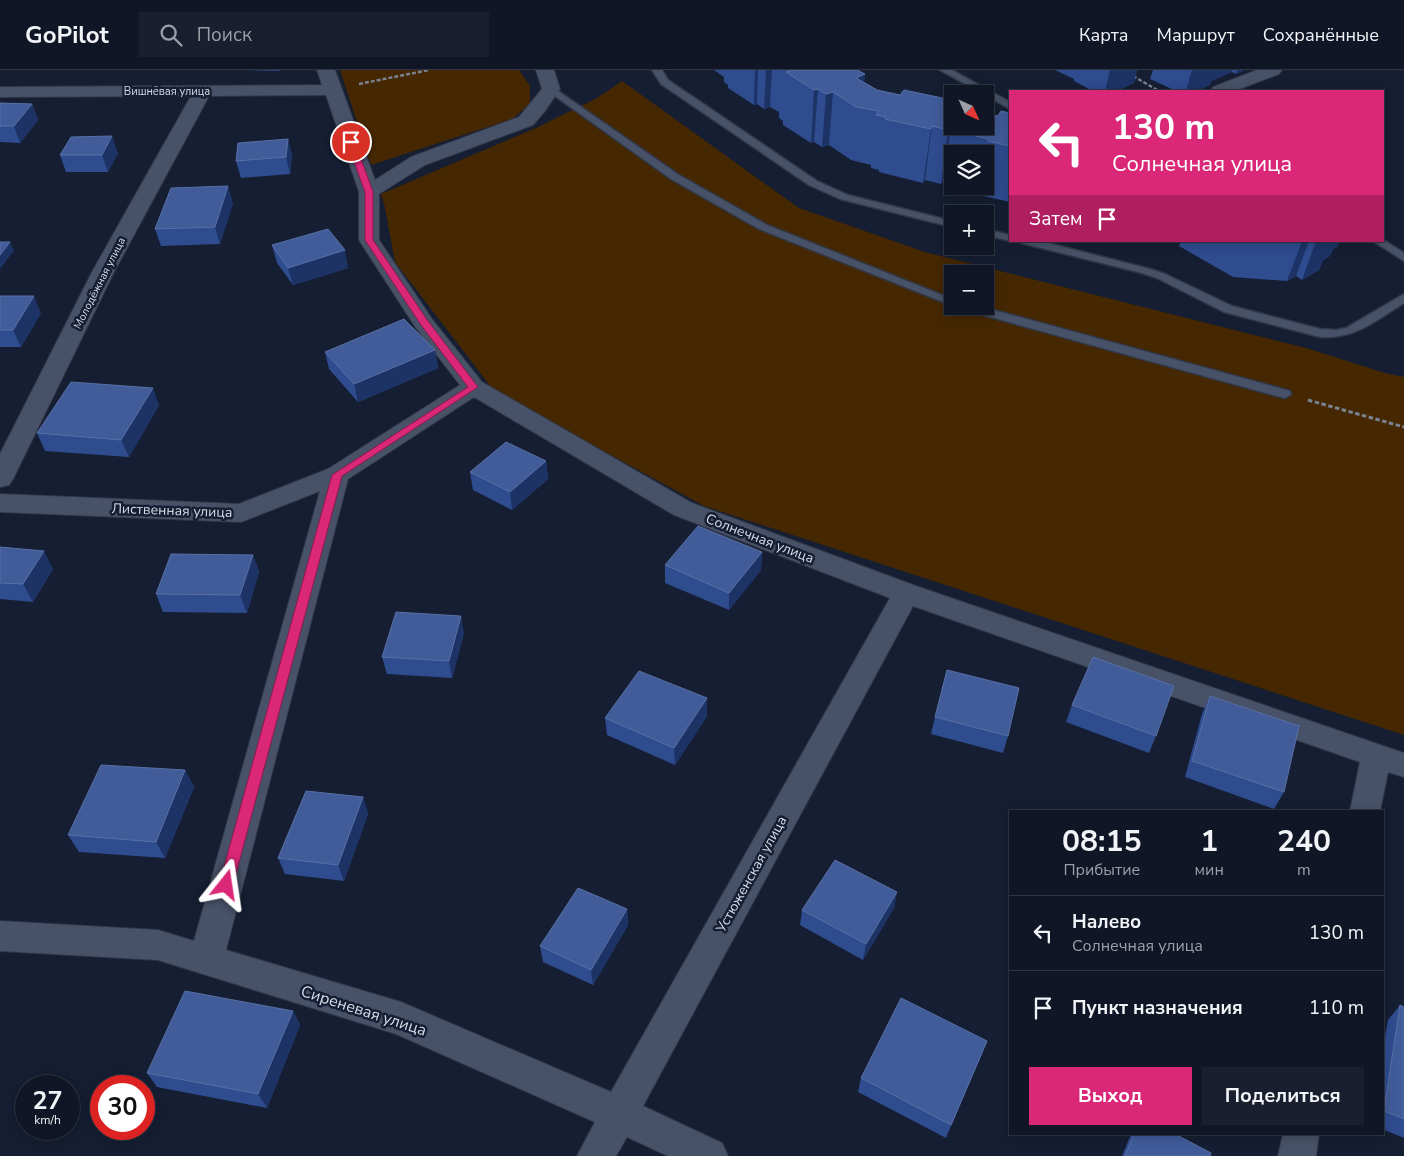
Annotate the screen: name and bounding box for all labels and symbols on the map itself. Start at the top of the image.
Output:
street label: Вишнёвая улица [124,84,210,99]
north arrow [944,85,994,135]
pin [330,121,372,163]
street label: Молодёжная улица [70,235,129,332]
street label: Лиственная улица [111,499,233,522]
street label: Солнечная улица [703,509,817,568]
street label: Устюженская улица [711,813,791,937]
position arrow [199,858,251,910]
street label: Сиреневая улица [298,980,429,1042]
speed limit sign: 30 [90,1075,155,1140]

